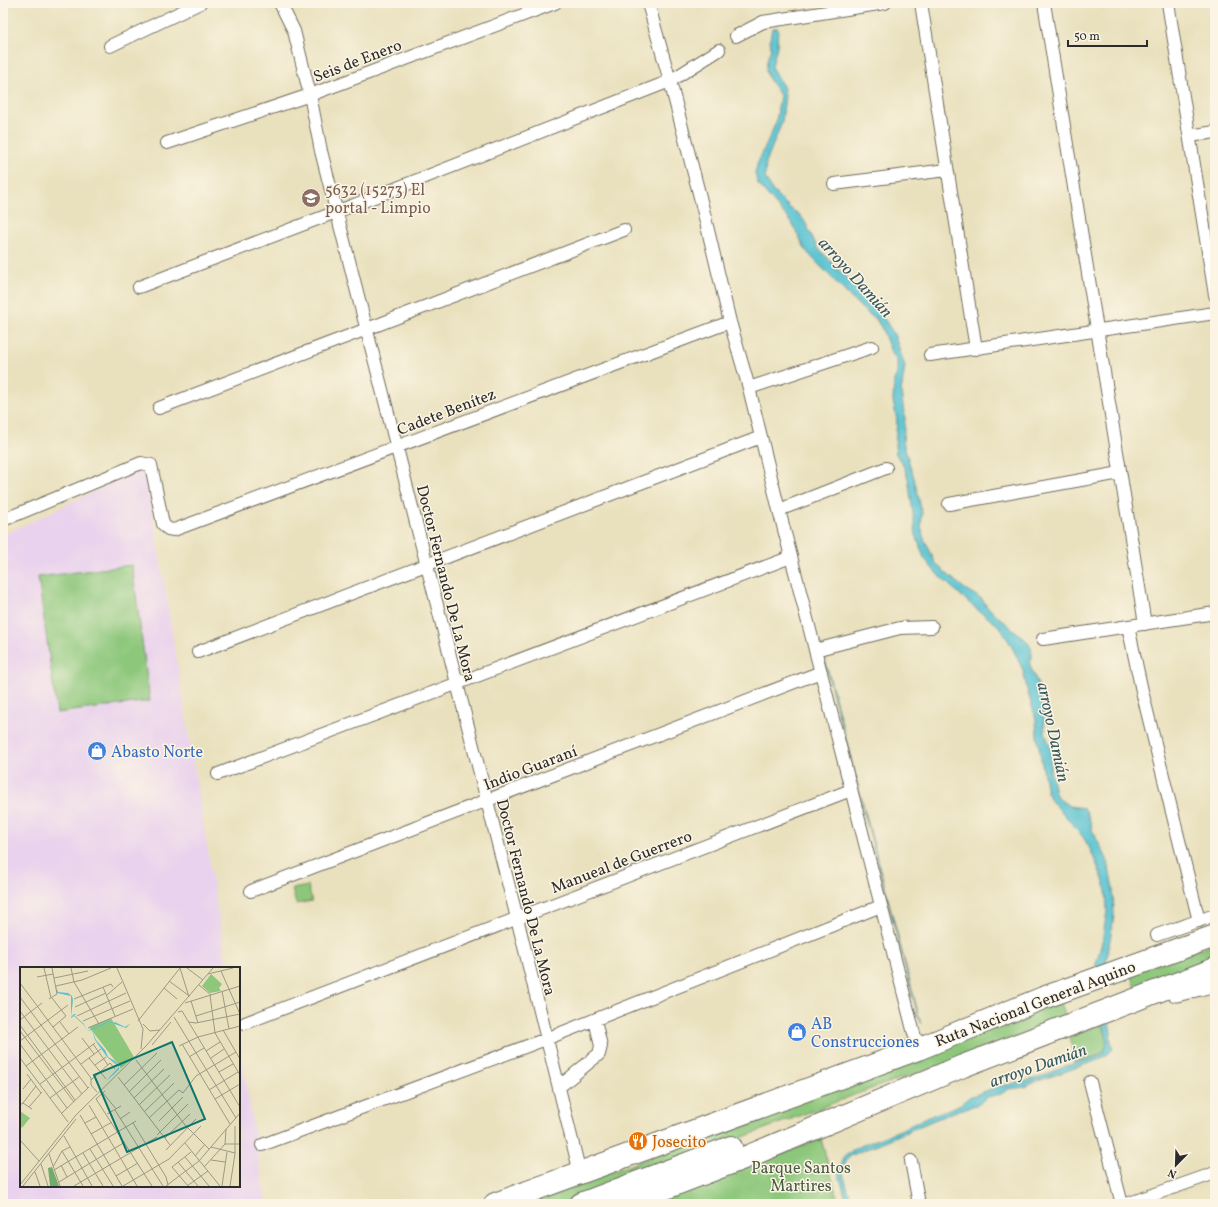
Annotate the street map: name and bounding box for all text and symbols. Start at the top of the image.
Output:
scale bar [1068,22,1147,48]
text: 50 m [1074,29,1100,45]
street label: Seis de Enero [310,35,405,89]
place label: 5632 (15273) El portal - Limpio [325,180,431,220]
school or university icon: 5632 (15273) El portal - Limpio [300,187,322,209]
water label: arroyo Damián [812,233,897,323]
street label: Cadete Benítez [394,384,499,442]
street label: Doctor Fernando De La Mora [410,483,480,684]
water label: arroyo Damián [1031,680,1074,784]
shop icon: Abasto Norte [86,740,108,762]
street label: Indio Guaraní [481,741,581,797]
place label: Abasto Norte [111,742,203,764]
street label: Doctor Fernando De La Mora [490,797,560,998]
street label: Manueal de Guerrero [548,826,695,900]
street label: Ruta Nacional General Aquino [932,956,1139,1053]
inset map [20,967,240,1187]
place label: AB Construcciones [811,1014,919,1054]
shop icon: AB Construcciones [786,1021,808,1043]
water label: arroyo Damián [987,1039,1090,1094]
restaurant icon: Josecito [627,1130,649,1152]
place label: Josecito [652,1132,706,1154]
north arrow [1156,1145,1196,1185]
park label: Parque Santos Martires [751,1158,851,1198]
text: N [1166,1164,1179,1181]

